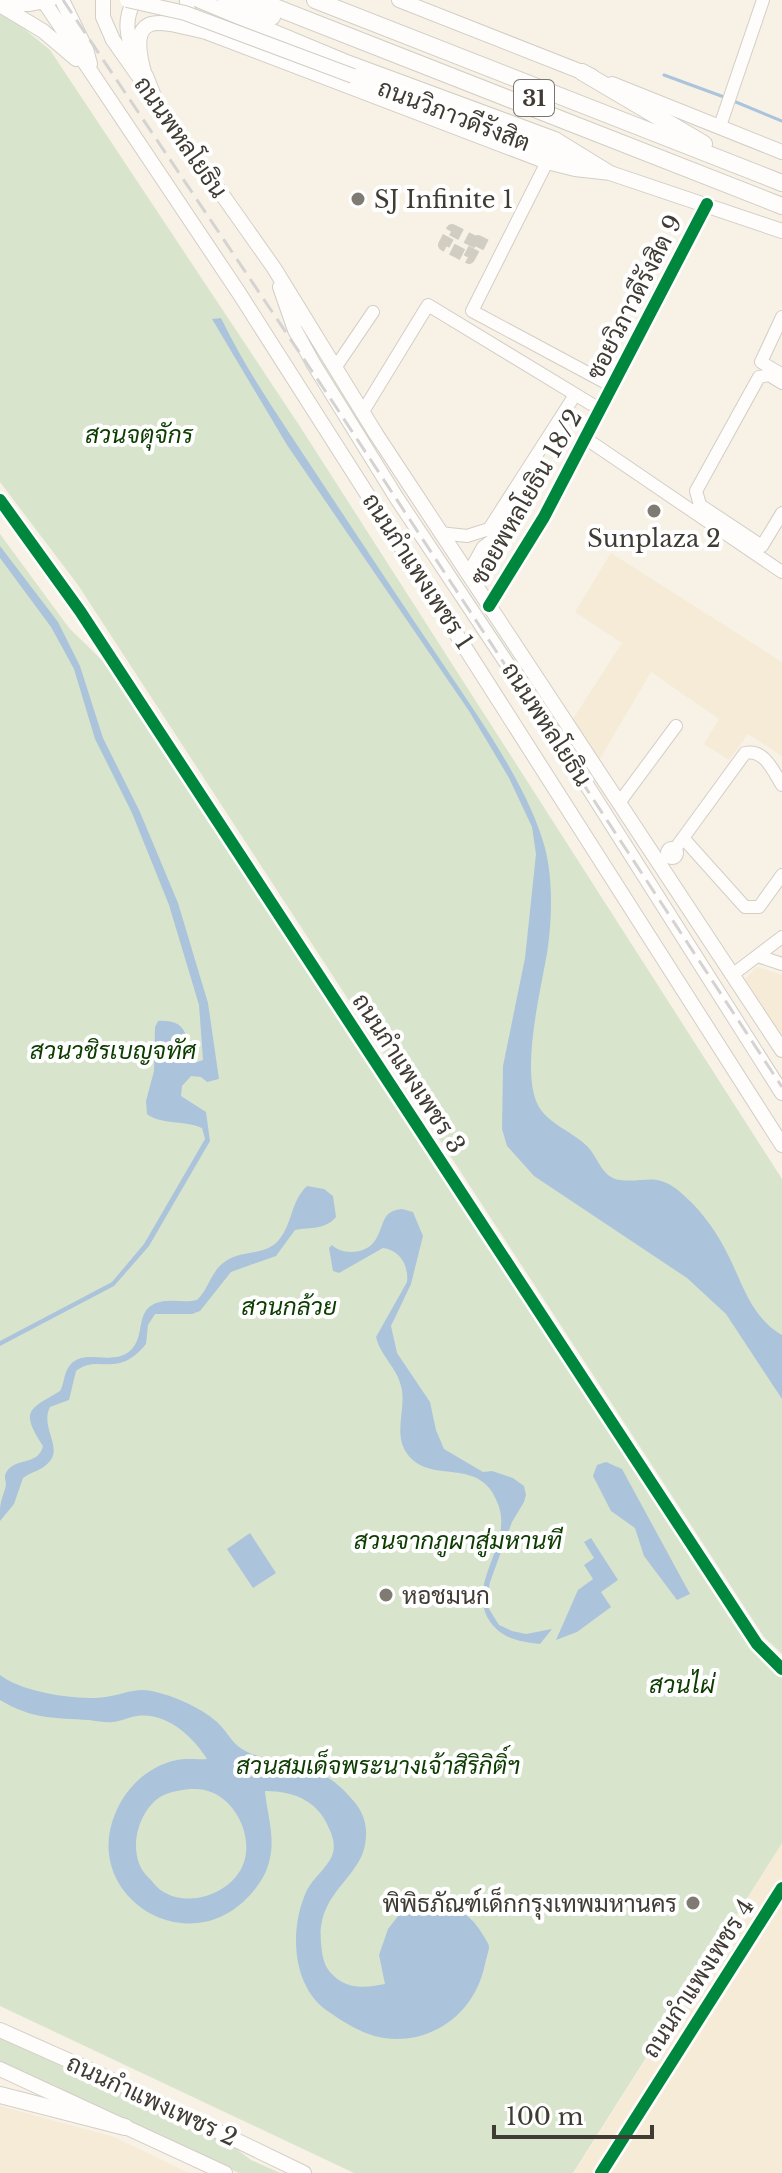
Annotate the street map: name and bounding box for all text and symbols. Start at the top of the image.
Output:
street label: ถนนพหลโยธิน [128,70,234,204]
street label: ถนนวิภาวดีรังสิต [374,73,534,157]
road number: 31 [514,80,554,116]
place label: SJ Infinite 1 [374,185,513,214]
marker: SJ Infinite 1 [349,190,367,208]
street label: ซอยวิภาวดีรังสิต 9 [580,210,688,384]
street label: ซอยพหลโยธิน 18/2 [463,403,588,590]
park label: สวนจตุจักร [85,420,194,451]
street label: ถนนกำแพงเพชร 1 [357,487,479,655]
marker: Sunplaza 2 [645,502,663,520]
place label: Sunplaza 2 [587,524,721,553]
street label: ถนนพหลโยธิน [496,656,599,791]
street label: ถนนกำแพงเพชร 3 [347,988,471,1158]
park label: สวนวชิรเบญจทัศ [30,1036,197,1065]
park label: สวนกล้วย [241,1292,337,1321]
park label: สวนจากภูผาสู่มหานที [354,1526,564,1558]
place label: หอชมนก [402,1581,490,1610]
marker: หอชมนก [377,1586,395,1604]
park label: สวนไผ่ [649,1669,716,1699]
park label: สวนสมเด็จพระนางเจ้าสิริกิติ์ฯ [236,1744,520,1780]
place label: พิพิธภัณฑ์เด็กกรุงเทพมหานคร [382,1887,677,1920]
street label: ถนนกำแพงเพชร 4 [636,1893,760,2063]
marker: พิพิธภัณฑ์เด็กกรุงเทพมหานคร [684,1894,702,1912]
street label: ถนนกำแพงเพชร 2 [62,2048,242,2152]
scale bar [494,2089,652,2139]
text: 100 m [506,2102,584,2131]

